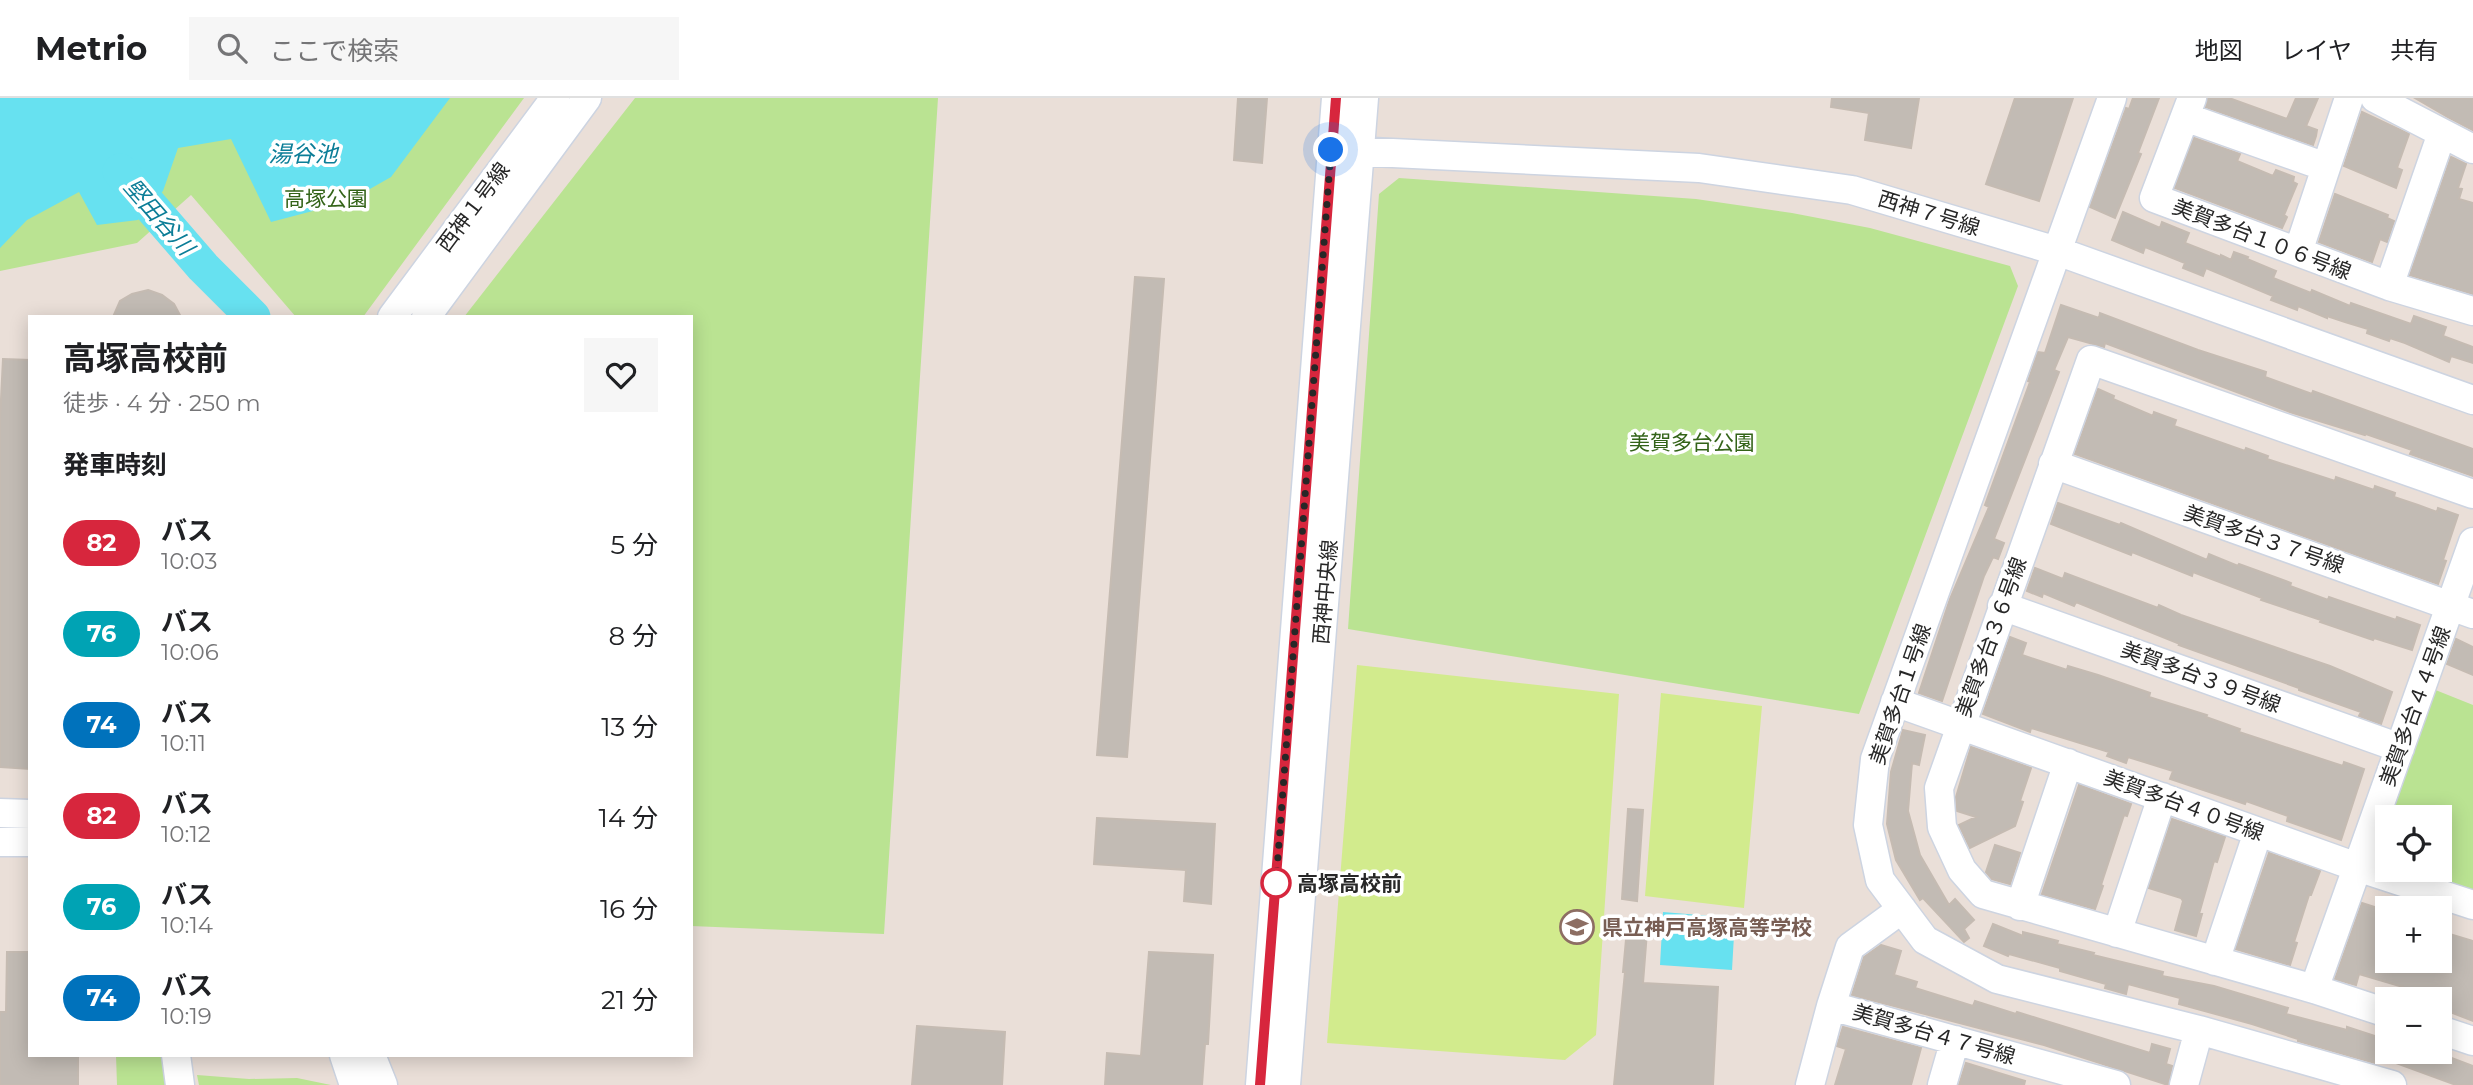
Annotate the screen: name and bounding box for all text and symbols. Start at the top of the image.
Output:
search box [189,17,679,80]
text: Metrio [35,28,147,68]
icon: search [213,29,251,67]
text: ここで検索 [269,35,399,67]
text: 地図 [2195,36,2243,65]
text: レイヤ [2281,36,2352,65]
text: 共有 [2390,36,2438,65]
your location [1313,132,1348,167]
water label: 湯谷池 [269,140,340,168]
street label: 西神１号線 [431,158,515,256]
water label: 堅田谷川 [118,173,202,263]
park label: 高塚公園 [284,186,368,211]
street label: 西神７号線 [1875,186,1983,240]
street label: 美賀多台１０６号線 [2169,193,2355,285]
text: 高塚高校前 [63,338,228,378]
button: heart [584,338,658,412]
text: 徒歩 · 4 分 · 250 m [63,389,261,417]
park label: 美賀多台公園 [1629,430,1755,455]
text: 発車時刻 [63,449,167,481]
street label: 美賀多台３７号線 [2181,500,2347,578]
text: バス [161,515,213,547]
text: 82 [87,528,117,557]
text: 5 分 [610,529,658,561]
street label: 西神中央線 [1308,539,1342,645]
text: 10:03 [161,547,217,575]
street label: 美賀多台３６号線 [1951,554,2031,720]
text: バス [161,606,213,638]
text: 76 [87,619,116,648]
text: 8 分 [609,620,658,652]
street label: 美賀多台１号線 [1864,620,1936,768]
street label: 美賀多台４４号線 [2375,623,2455,789]
street label: 美賀多台３９号線 [2118,637,2284,717]
text: 10:06 [161,638,219,666]
text: バス [161,697,213,729]
text: 74 [87,710,116,739]
text: 13 分 [601,711,658,743]
text: 10:11 [161,729,206,757]
street label: 美賀多台４０号線 [2101,765,2267,845]
text: バス [161,788,213,820]
text: 82 [87,801,117,830]
text: 14 分 [599,802,658,834]
map controls [2375,805,2452,1064]
button: locate [2375,805,2452,882]
text: 10:12 [161,820,211,848]
marker: 高塚高校前 [1261,868,1291,898]
place label: 高塚高校前 [1297,871,1402,896]
text: バス [161,879,213,911]
text: 76 [87,892,116,921]
text: 16 分 [600,893,658,925]
button: + [2375,896,2452,973]
school or university icon: 県立神戸高塚高等学校 [1558,908,1596,946]
text: 10:14 [161,911,213,939]
place label: 県立神戸高塚高等学校 [1602,915,1812,940]
text: バス [161,970,213,1002]
text: 74 [87,983,116,1012]
text: 21 分 [601,984,658,1016]
button: − [2375,987,2452,1064]
street label: 美賀多台４７号線 [1850,999,2018,1069]
text: 10:19 [161,1002,212,1030]

